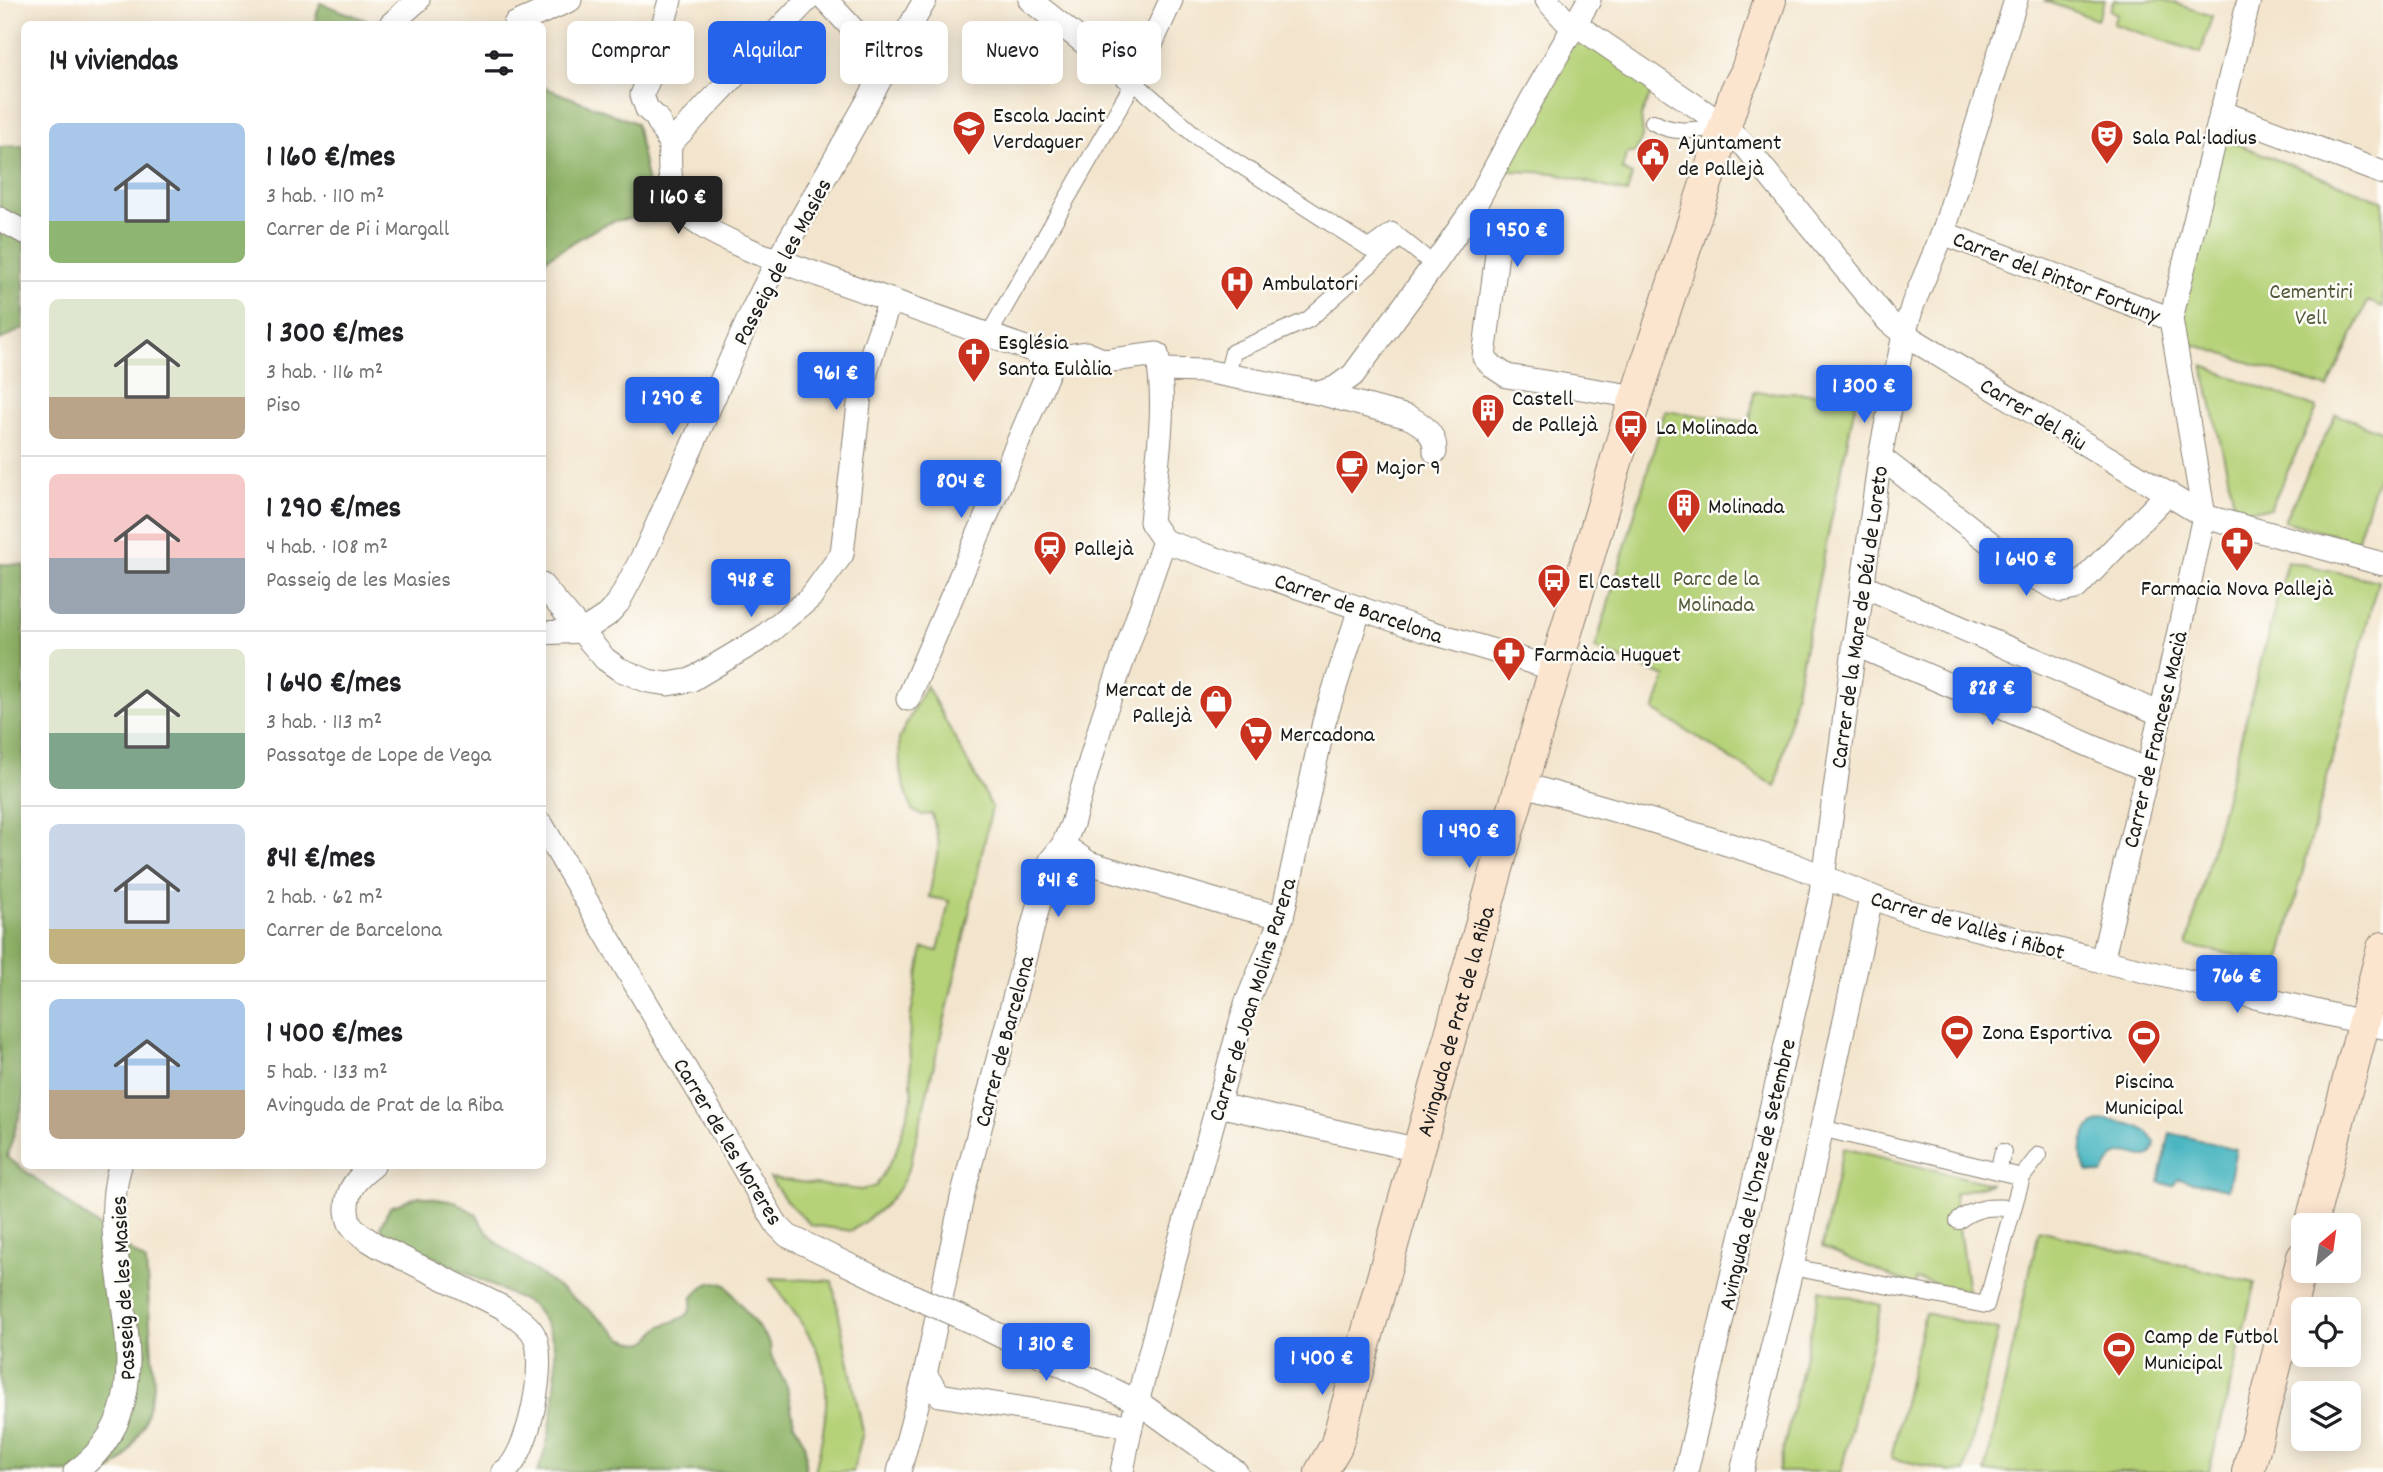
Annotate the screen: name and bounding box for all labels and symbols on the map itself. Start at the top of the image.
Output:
place label: Escola Jacint Verdaguer [993,101,1106,160]
school or university icon: Escola Jacint Verdaguer [950,108,988,157]
theatre icon: Sala Pal·ladius [2088,117,2126,166]
place label: Sala Pal·ladius [2132,123,2257,156]
place label: Ajuntament de Pallejà [1678,128,1781,187]
public building icon: Ajuntament de Pallejà [1634,135,1672,184]
street label: Passeig de les Masies [726,173,842,352]
pin: 1 160 € [613,176,743,236]
pin: 1 950 € [1452,210,1582,269]
street label: Carrer del Pintor Fortuny [1947,224,2165,334]
hospital icon: Ambulatori [1218,263,1256,312]
place label: Ambulatori [1262,269,1358,302]
park label: Cementiri Vell [2269,277,2353,336]
place label: Església Santa Eulàlia [998,328,1113,387]
church icon: Església Santa Eulàlia [955,335,993,384]
pin: 961 € [787,352,885,412]
pin: 1 300 € [1799,366,1929,425]
street label: Carrer del Riu [1972,371,2092,461]
pin: 1 290 € [607,378,737,437]
place label: Castell de Pallejà [1512,384,1598,443]
building icon: Castell de Pallejà [1469,391,1507,440]
bus stop icon: La Molinada [1612,407,1650,456]
place label: La Molinada [1656,413,1759,446]
cafe icon: Major 9 [1333,447,1371,496]
place label: Major 9 [1376,453,1441,486]
pin: 804 € [912,461,1010,520]
street label: Carrer de la Mare de Déu de Loreto [1824,464,1899,771]
building icon: Molinada [1665,486,1703,535]
place label: Molinada [1708,492,1786,525]
pharmacy icon: Farmacia Nova Pallejà [2218,524,2256,573]
station icon: Pallejà [1031,528,1069,577]
place label: Pallejà [1074,534,1134,567]
pin: 1 640 € [1961,538,2091,598]
pin: 948 € [702,560,800,619]
bus stop icon: El Castell [1535,561,1573,610]
park label: Parc de la Molinada [1673,564,1761,623]
street label: Carrer de Barcelona [1269,566,1448,655]
place label: El Castell [1578,567,1661,600]
place label: Farmacia Nova Pallejà [2141,574,2334,607]
street label: Carrer de Francesc Macià [2116,627,2199,852]
pharmacy icon: Farmàcia Huguet [1490,634,1528,683]
place label: Farmàcia Huguet [1534,640,1681,673]
pin: 828 € [1943,668,2041,727]
place label: Mercat de Pallejà [1105,675,1193,734]
shop icon: Mercat de Pallejà [1197,682,1235,731]
supermarket icon: Mercadona [1237,714,1275,763]
place label: Mercadona [1280,720,1376,753]
pin: 1 490 € [1404,810,1534,870]
pin: 841 € [1009,860,1107,919]
street label: Carrer de Joan Molins Parera [1202,873,1307,1126]
street label: Carrer de Vallès i Ribot [1866,884,2068,971]
street label: Avinguda de Prat de la Riba [1410,902,1506,1141]
street label: Carrer de Barcelona [968,951,1045,1131]
pin: 766 € [2188,956,2286,1015]
sports icon: Zona Esportiva [1938,1012,1976,1061]
sports icon: Piscina Municipal [2125,1017,2163,1066]
place label: Zona Esportiva [1982,1018,2113,1051]
street label: Avinguda de l'Onze de Setembre [1712,1036,1807,1314]
street label: Carrer de les Moreres [663,1053,789,1233]
place label: Piscina Municipal [2105,1067,2184,1126]
street label: Passeig de les Masies [104,1195,147,1381]
north arrow [2291,1213,2361,1283]
place label: Camp de Futbol Municipal [2144,1322,2279,1381]
pin: 1 310 € [981,1324,1111,1383]
sports icon: Camp de Futbol Municipal [2100,1329,2138,1378]
pin: 1 400 € [1257,1338,1387,1397]

